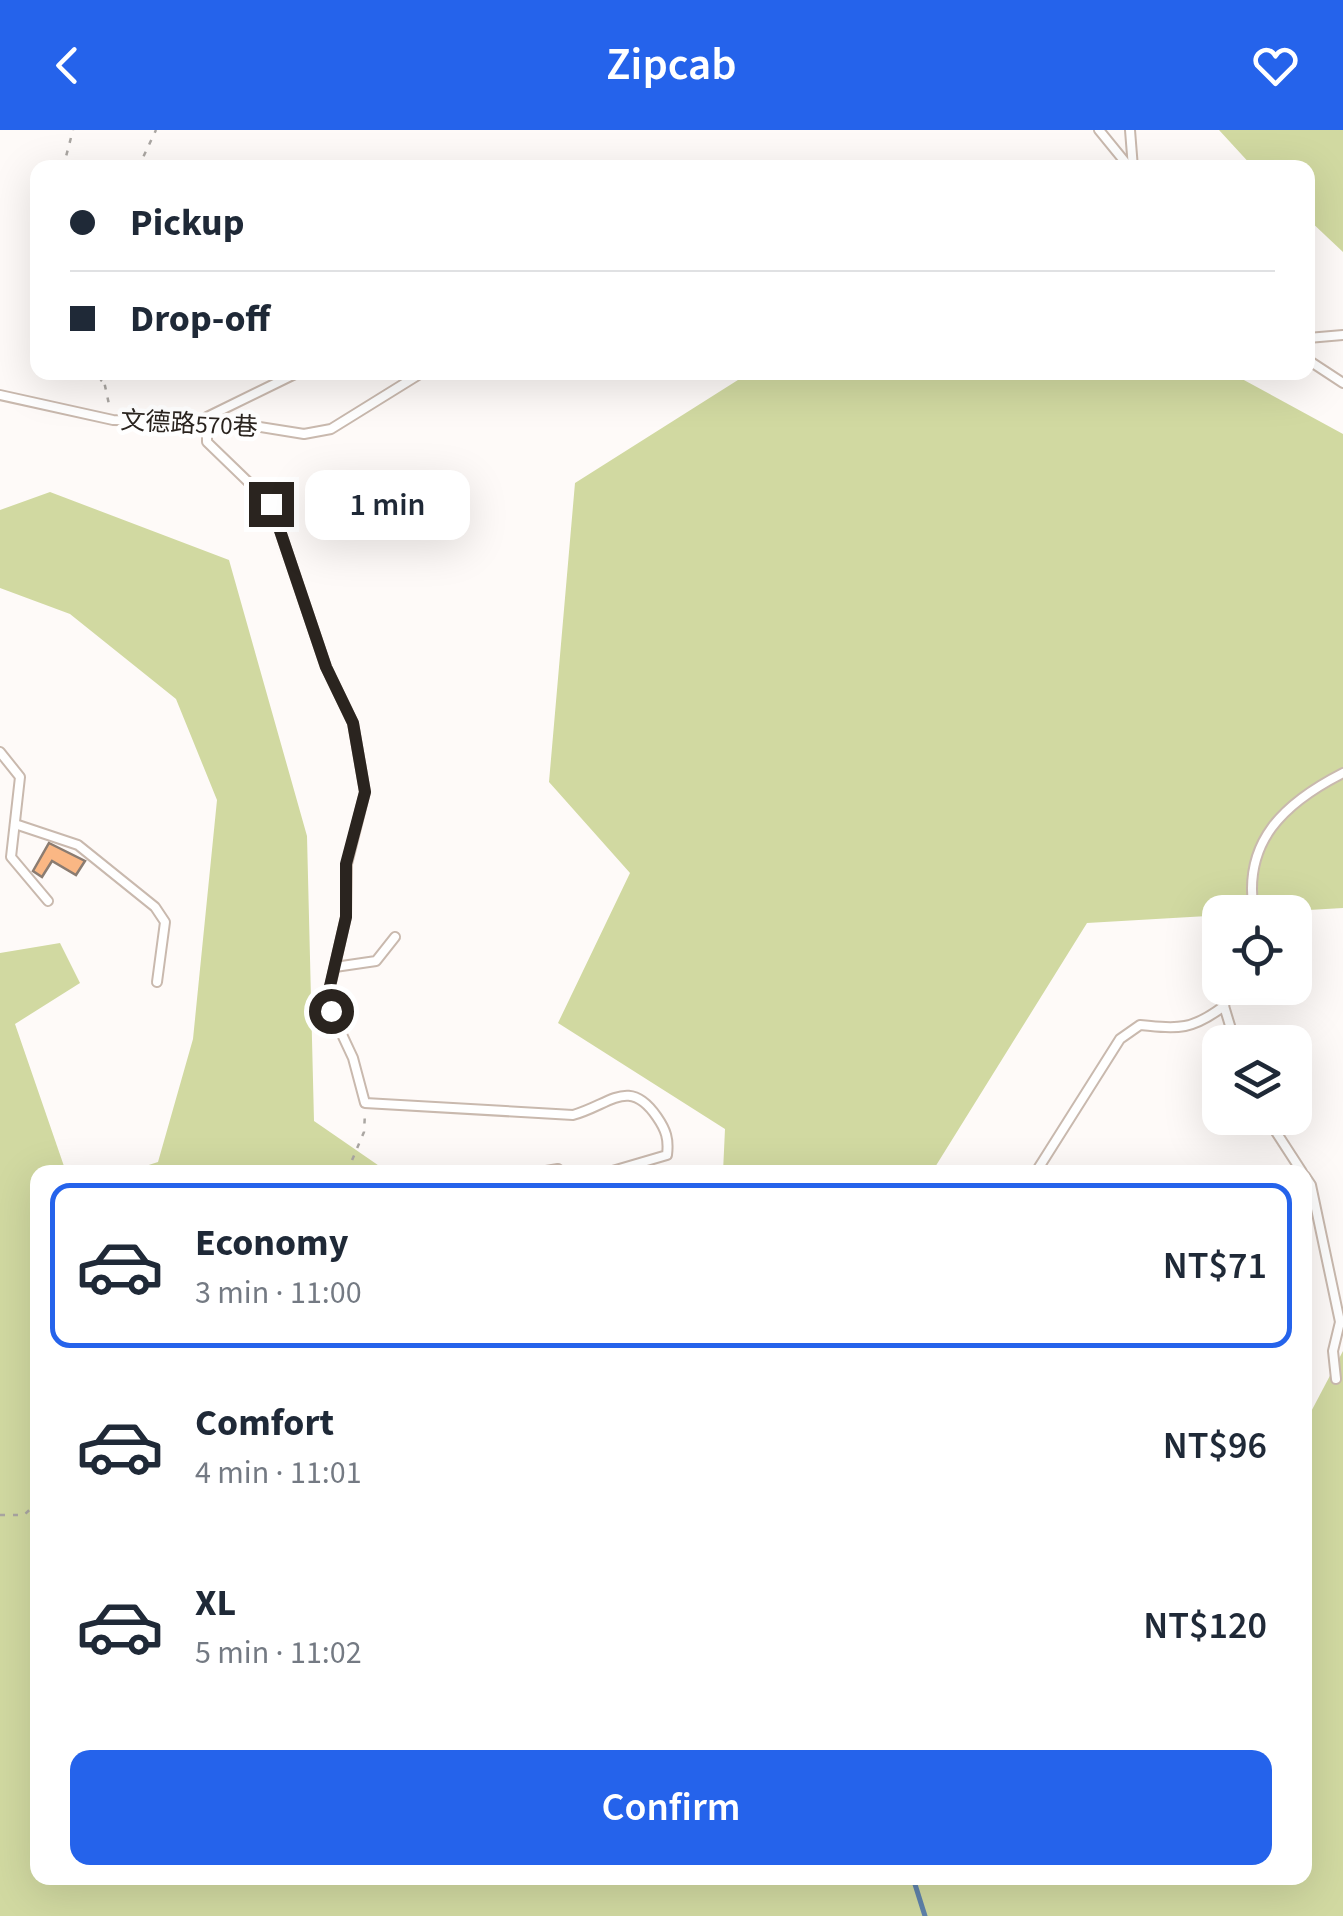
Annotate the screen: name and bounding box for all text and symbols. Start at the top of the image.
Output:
text: Zipcab [606,33,737,97]
icon: back [40,38,95,93]
icon: heart [1248,38,1303,93]
text: Pickup [130,196,244,250]
text: Drop-off [130,292,270,346]
street label: 文德路570巷 [120,402,258,446]
callout: 1 min [306,469,471,539]
route end [249,482,294,527]
text: 1 min [349,482,426,528]
map controls [1202,895,1312,1135]
button: locate [1202,895,1312,1005]
route start [309,989,354,1034]
button: layers [1202,1025,1312,1135]
text: Economy [195,1216,348,1270]
icon: car [75,1221,165,1311]
text: NT$71 [1163,1239,1267,1293]
text: 3 min · 11:00 [195,1270,362,1316]
text: Comfort [195,1396,334,1450]
icon: car [75,1401,165,1491]
text: NT$96 [1163,1419,1267,1473]
text: 4 min · 11:01 [195,1450,362,1496]
text: XL [195,1576,236,1630]
icon: car [75,1581,165,1671]
text: NT$120 [1143,1599,1267,1653]
text: 5 min · 11:02 [195,1630,362,1676]
button: Confirm [70,1750,1272,1865]

